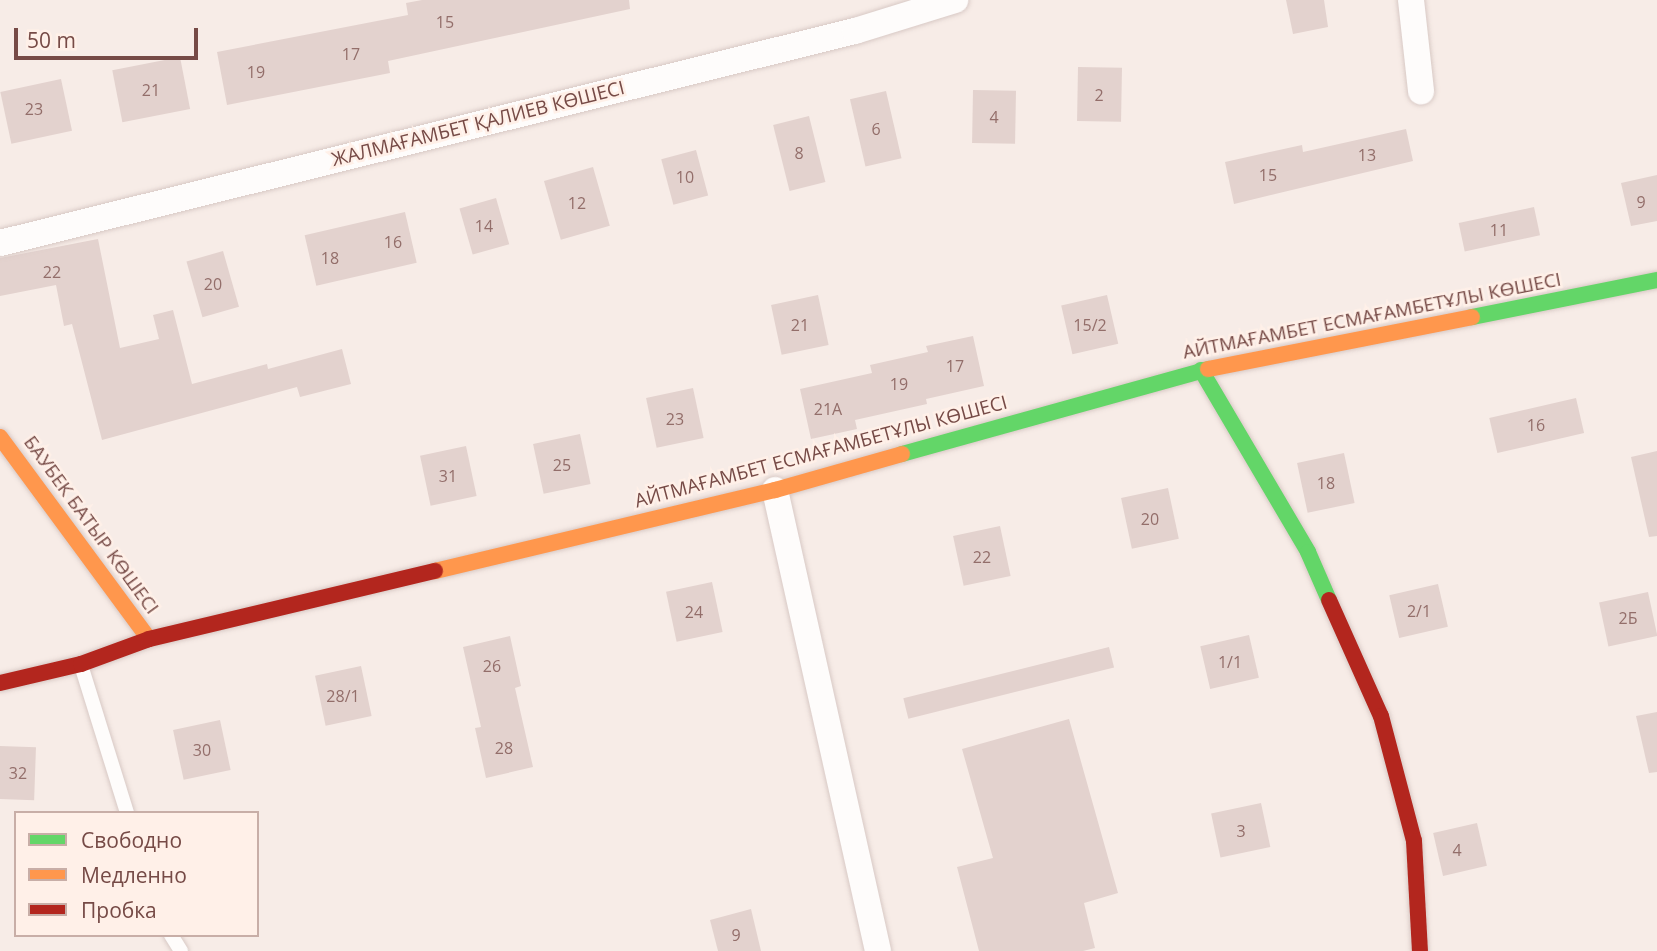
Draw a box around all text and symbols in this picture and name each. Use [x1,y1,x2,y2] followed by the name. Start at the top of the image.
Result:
[436,12,454,32] house number: 15
[18,14,201,58] scale bar
[27,26,76,54] text: 50 m
[342,44,360,64] house number: 17
[247,62,265,82] house number: 19
[329,77,627,171] street label: ЖАЛМАҒАМБЕТ ҚАЛИЕВ КӨШЕСІ
[142,80,160,100] house number: 21
[1094,85,1104,105] house number: 2
[25,99,43,119] house number: 23
[989,107,999,127] house number: 4
[871,119,881,139] house number: 6
[794,143,804,163] house number: 8
[1358,145,1376,165] house number: 13
[1259,165,1277,185] house number: 15
[676,167,694,187] house number: 10
[1636,192,1646,212] house number: 9
[568,193,586,213] house number: 12
[475,216,493,236] house number: 14
[1490,220,1508,240] house number: 11
[384,232,402,252] house number: 16
[321,248,339,268] house number: 18
[43,262,61,282] house number: 22
[1181,268,1563,364] street label: АЙТМАҒАМБЕТ ЕСМАҒАМБЕТҰЛЫ КӨШЕСІ
[204,274,222,294] house number: 20
[791,315,809,335] house number: 21
[1073,315,1107,335] house number: 15/2
[946,356,964,376] house number: 17
[890,374,908,394] house number: 19
[632,391,1010,513] street label: АЙТМАҒАМБЕТ ЕСМАҒАМБЕТҰЛЫ КӨШЕСІ
[814,399,842,419] house number: 21А
[666,409,684,429] house number: 23
[1527,415,1545,435] house number: 16
[19,432,163,618] street label: БАУБЕК БАТЫР КӨШЕСІ
[553,455,571,475] house number: 25
[439,466,457,486] house number: 31
[1317,473,1335,493] house number: 18
[1141,509,1159,529] house number: 20
[973,547,991,567] house number: 22
[1407,601,1431,621] house number: 2/1
[685,602,703,622] house number: 24
[1619,608,1637,628] house number: 2Б
[1218,652,1242,672] house number: 1/1
[483,656,501,676] house number: 26
[326,686,360,706] house number: 28/1
[495,738,513,758] house number: 28
[193,740,211,760] house number: 30
[9,763,27,783] house number: 32
[14,811,259,937] legend
[1236,821,1246,841] house number: 3
[81,826,182,854] text: Свободно
[1452,840,1462,860] house number: 4
[81,861,187,889] text: Медленно
[81,896,157,924] text: Пробка
[731,925,741,945] house number: 9

